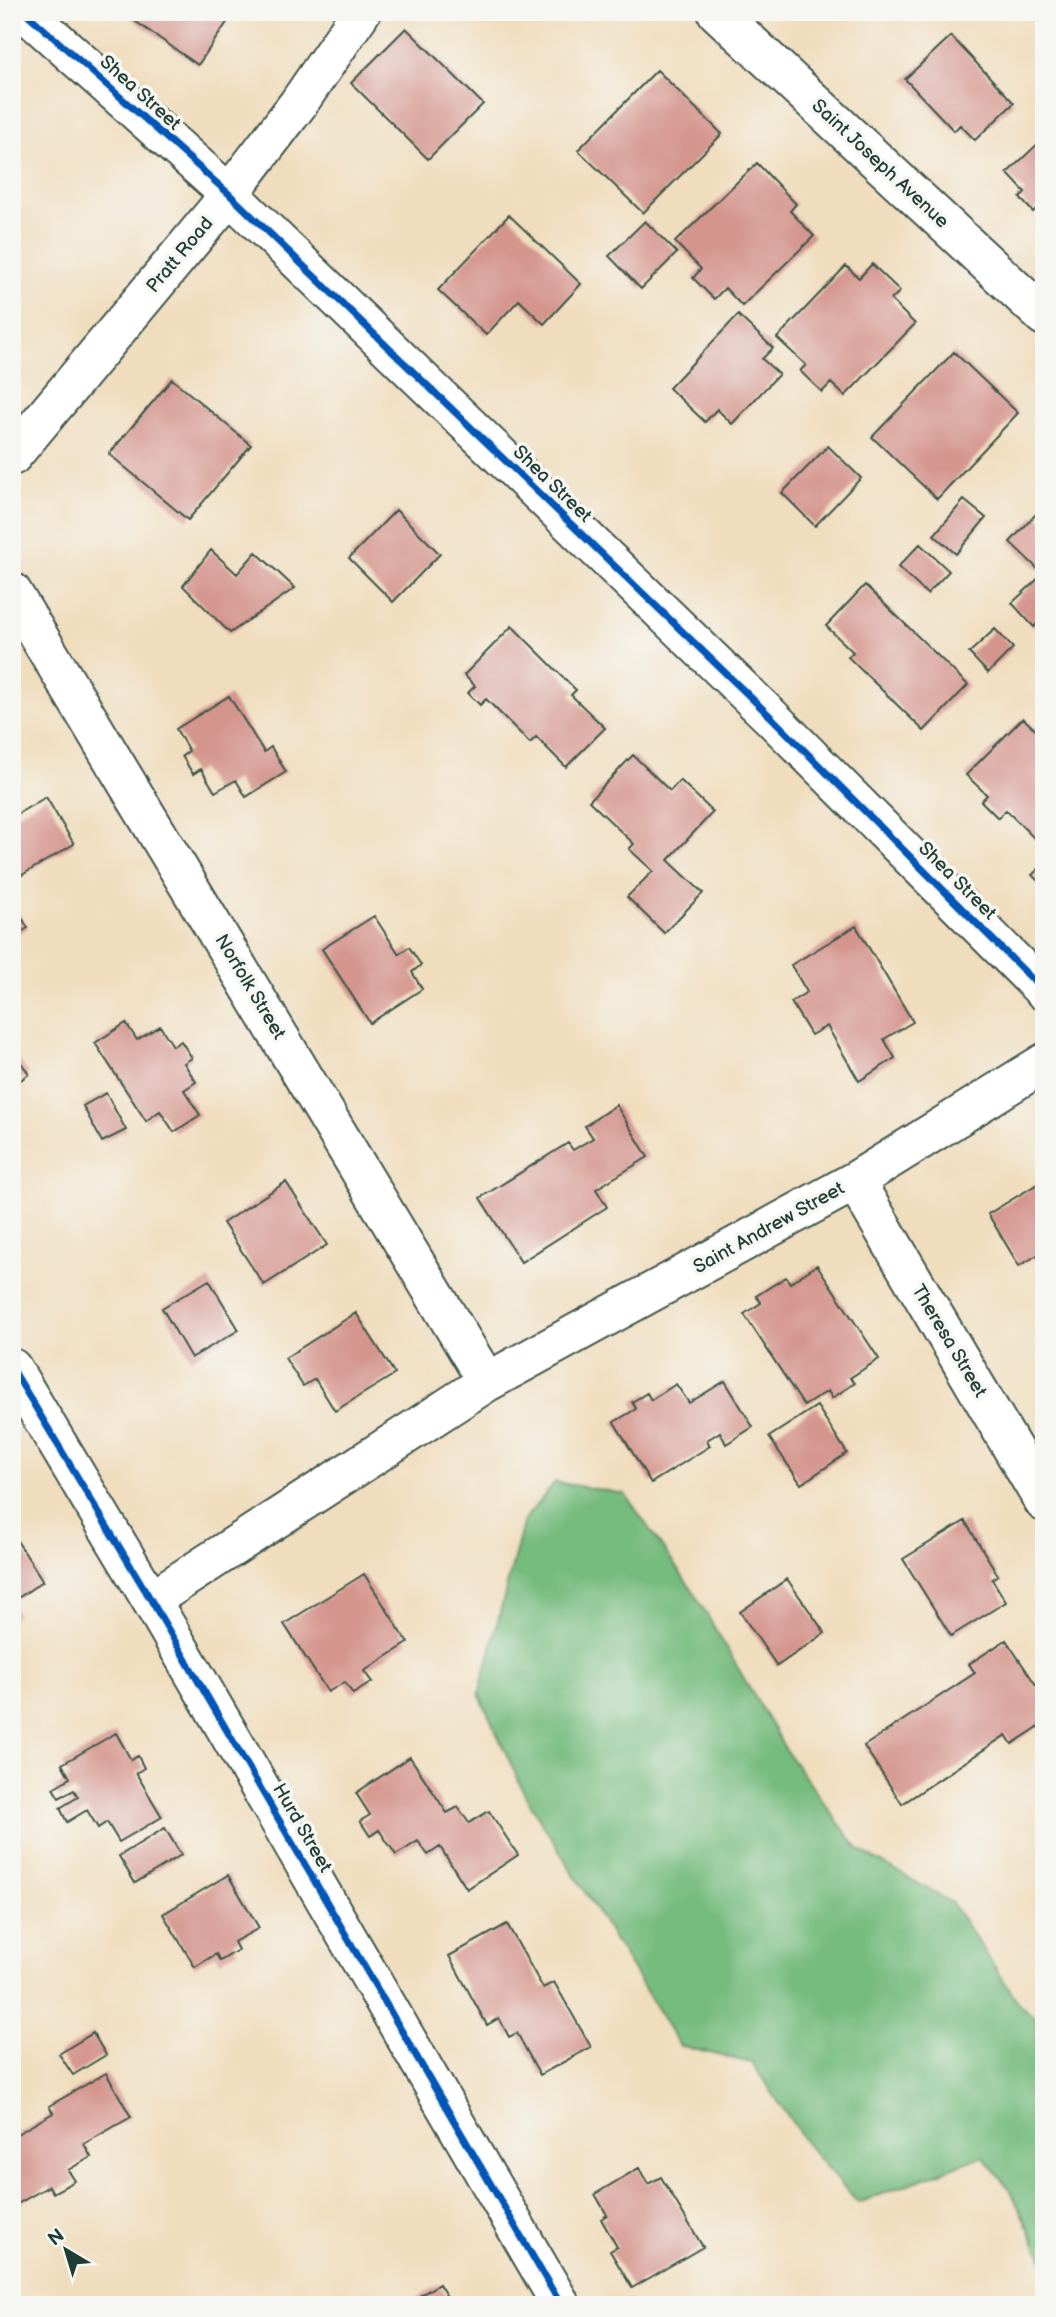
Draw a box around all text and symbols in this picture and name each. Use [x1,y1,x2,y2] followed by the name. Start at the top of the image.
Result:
[95,51,185,135] street label: Shea Street
[807,95,953,233] street label: Saint Joseph Avenue
[142,212,218,298] street label: Pratt Road
[508,441,596,527] street label: Shea Street
[913,837,1001,925] street label: Shea Street
[210,930,290,1044] street label: Norfolk Street
[690,1177,849,1279] street label: Saint Andrew Street
[906,1280,992,1402] street label: Theresa Street
[267,1779,337,1877] street label: Hurd Street
[32,2216,102,2286] north arrow
[44,2224,69,2251] text: N

